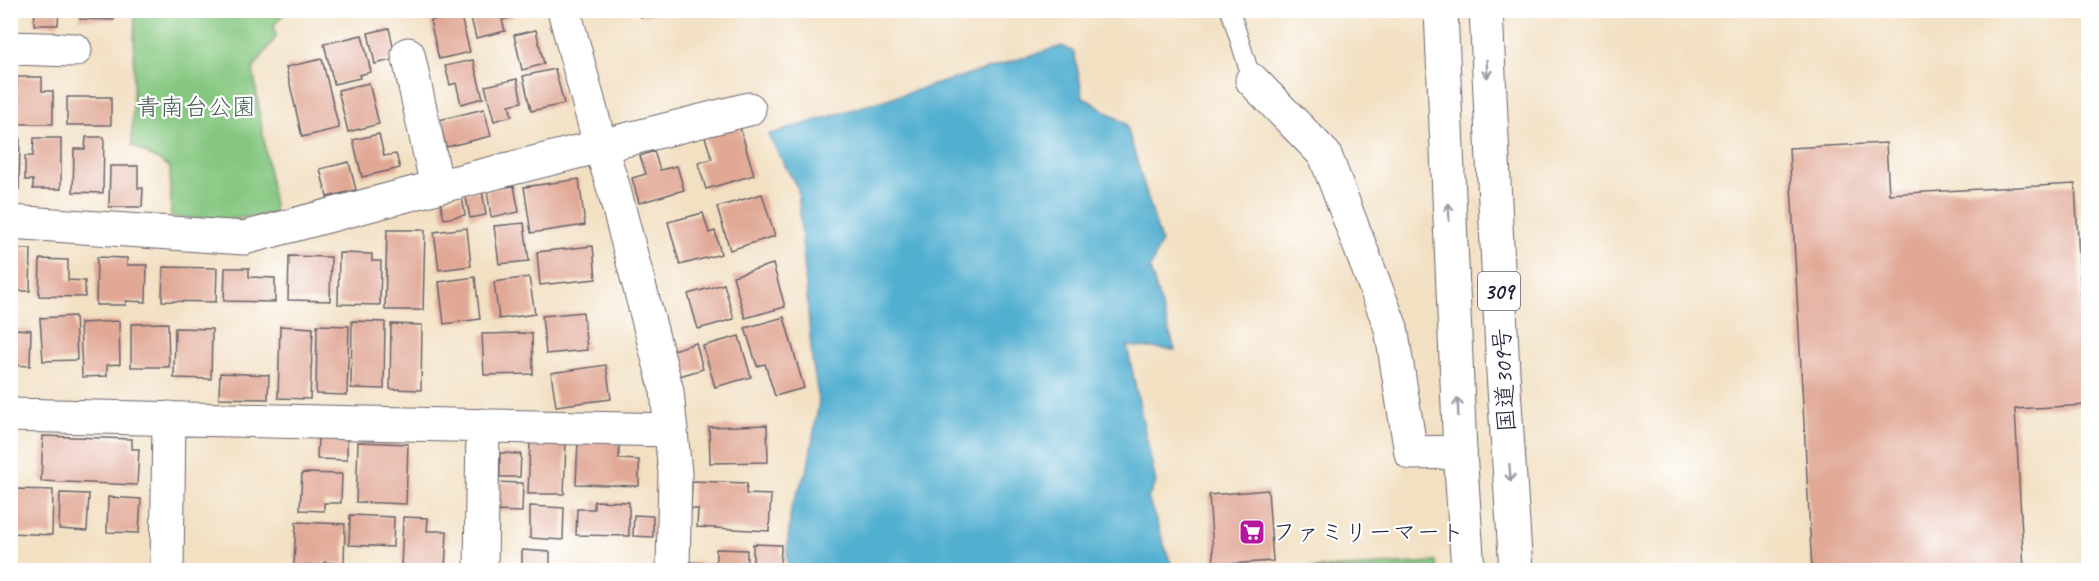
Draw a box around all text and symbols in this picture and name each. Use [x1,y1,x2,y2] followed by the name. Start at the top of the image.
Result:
[1482,58,1493,78] one-way arrow
[136,92,256,122] park label: 青南台公園
[1444,203,1455,223] one-way arrow
[1478,272,1520,310] road number: 309
[1486,327,1522,433] street label: 国道309号
[1452,398,1463,418] one-way arrow
[1505,463,1516,483] one-way arrow
[1237,517,1267,547] supermarket icon: ファミリーマート
[1272,517,1464,547] place label: ファミリーマート

